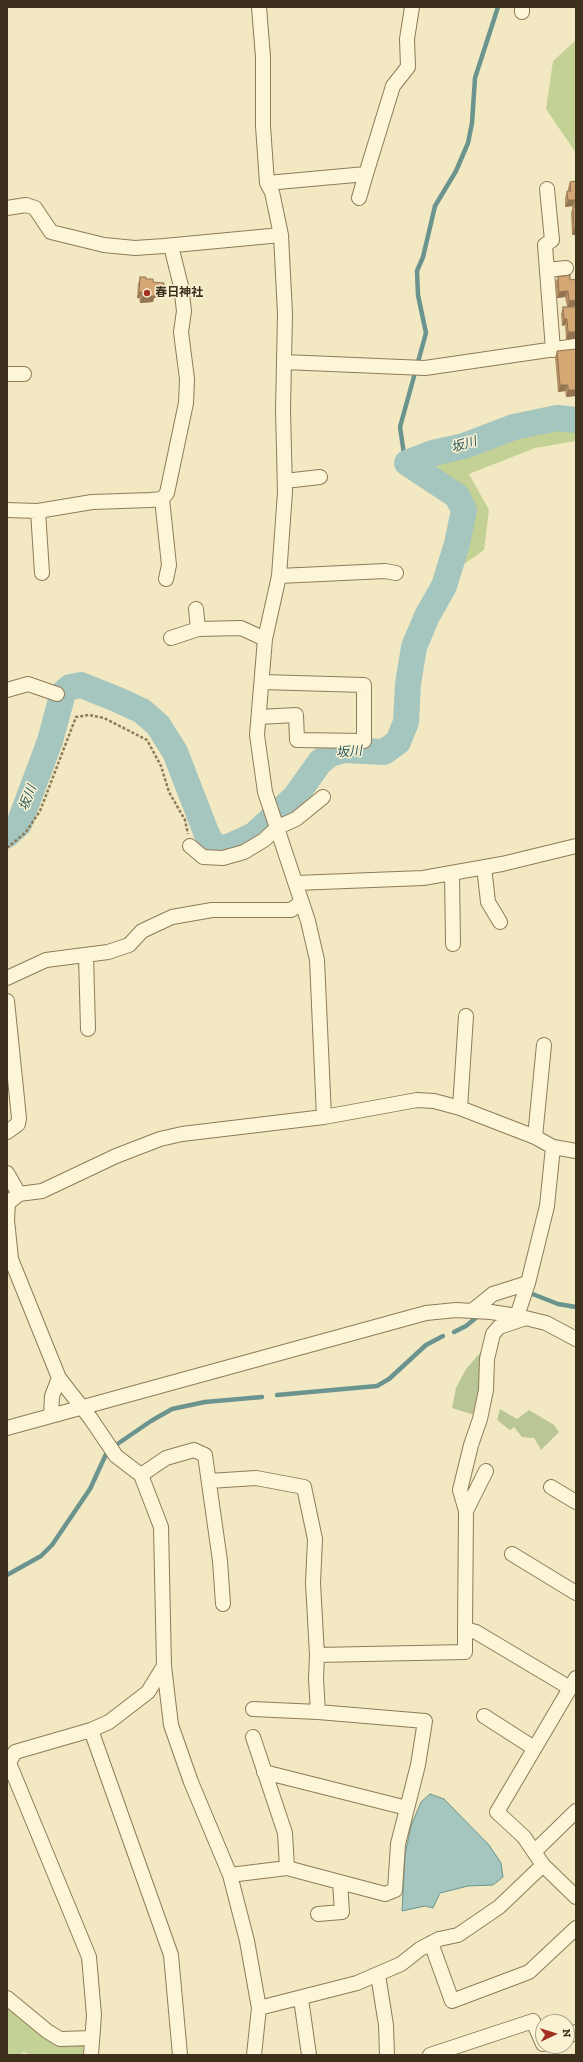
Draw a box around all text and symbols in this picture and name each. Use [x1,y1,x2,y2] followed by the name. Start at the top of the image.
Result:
[155,286,203,300] place label: 春日神社
[142,288,152,298] marker: 春日神社
[449,434,479,456] water label: 坂川
[335,743,363,761] water label: 坂川
[16,783,40,813] water label: 坂川
[535,2014,575,2054] north arrow
[560,2029,573,2038] text: N

